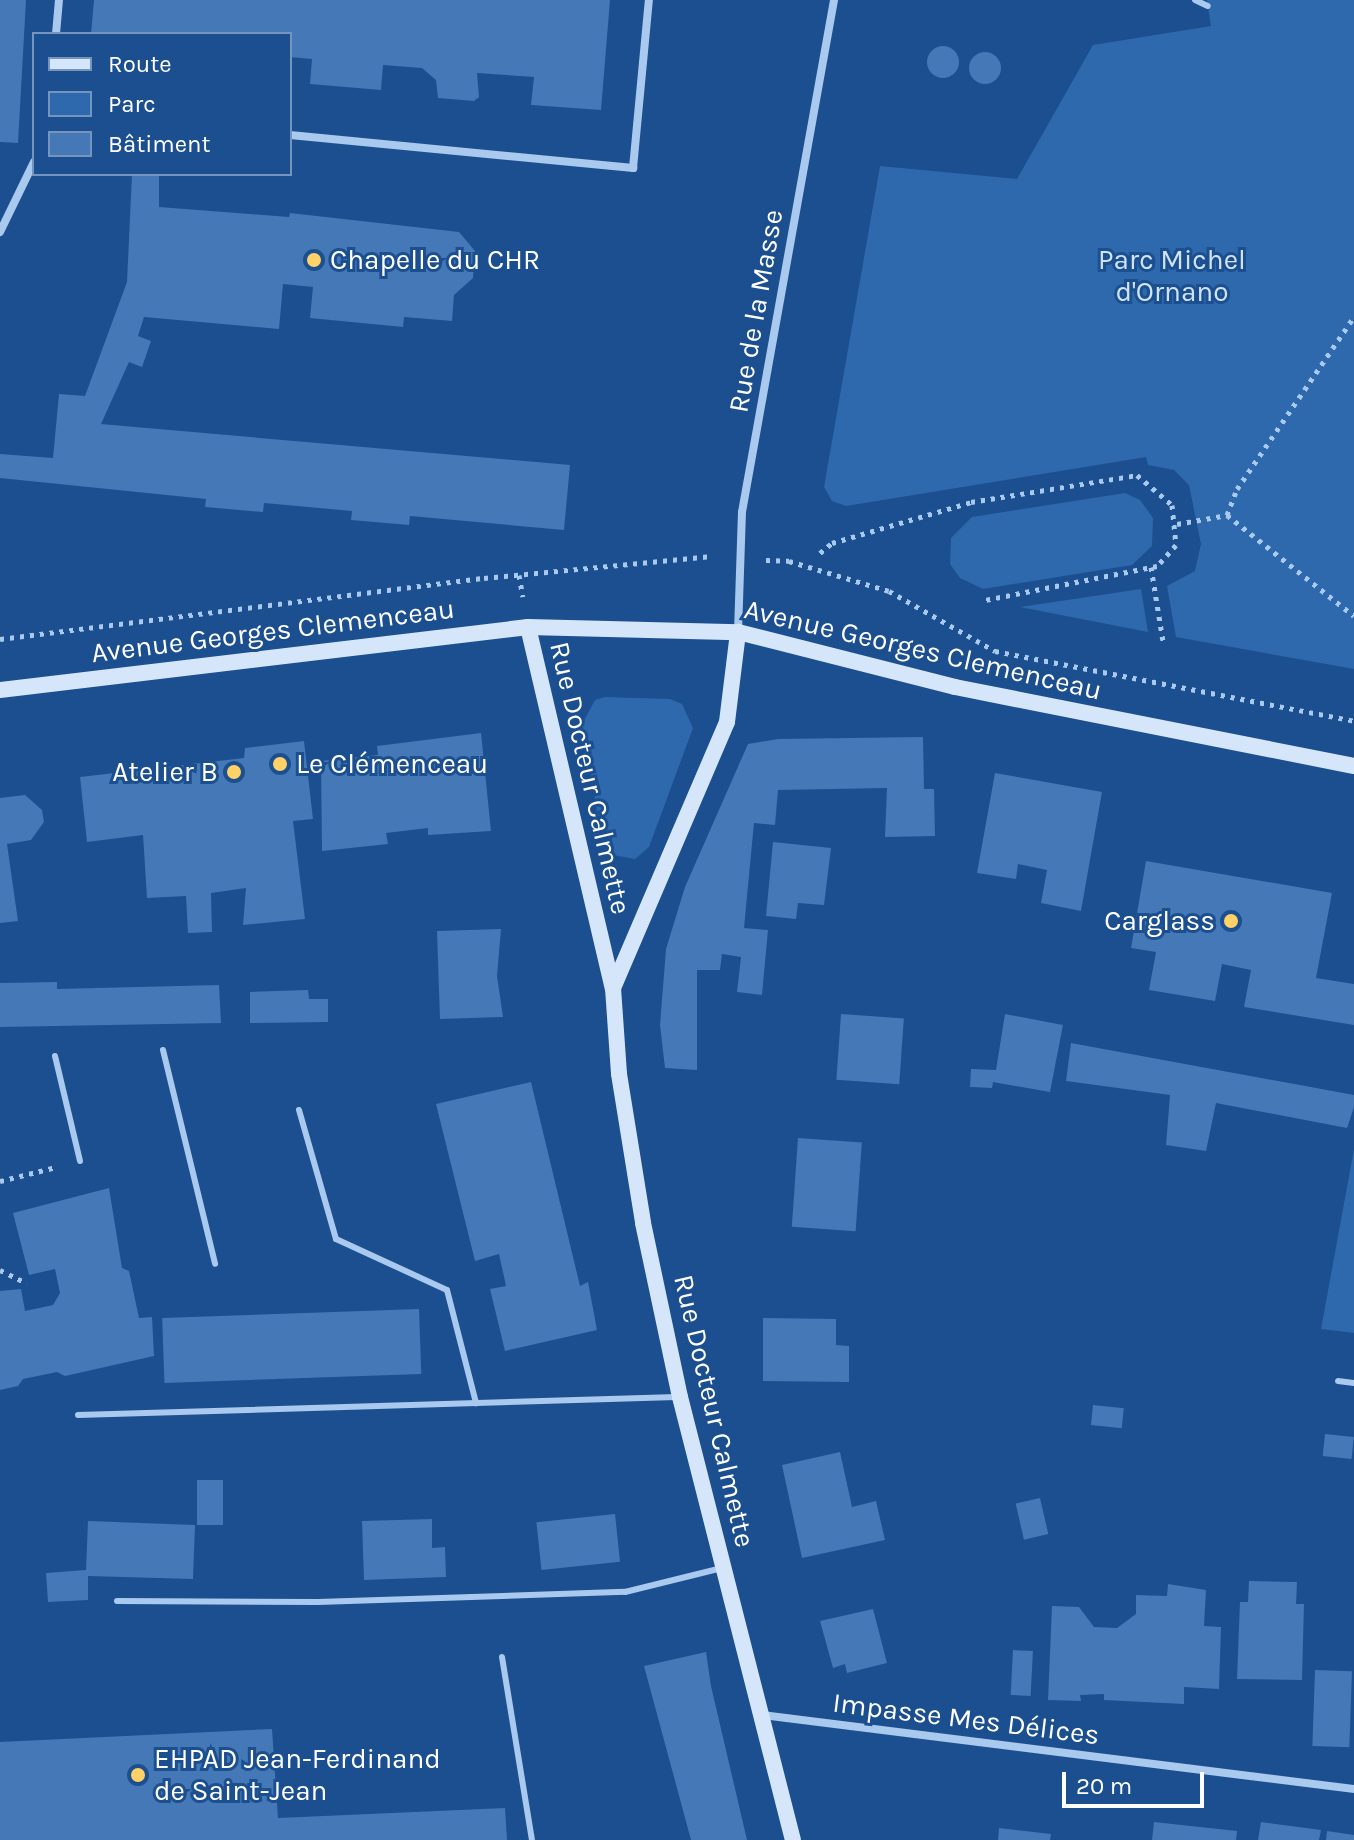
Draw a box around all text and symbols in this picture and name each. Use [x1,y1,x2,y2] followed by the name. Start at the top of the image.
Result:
[32,32,292,176] legend
[108,50,172,78] text: Route
[108,90,156,118] text: Parc
[108,130,211,158] text: Bâtiment
[722,207,790,415] street label: Rue de la Masse
[330,243,540,277] place label: Chapelle du CHR
[1098,243,1246,309] park label: Parc Michel d'Ornano
[305,251,323,269] marker: Chapelle du CHR
[89,592,457,670] street label: Avenue Georges Clemenceau
[741,592,1105,708] street label: Avenue Georges Clemenceau
[542,639,638,917] street label: Rue Docteur Calmette
[296,747,488,781] place label: Le Clémenceau
[112,755,218,789] place label: Atelier B
[271,755,289,773] marker: Le Clémenceau
[225,763,243,781] marker: Atelier B
[1104,904,1215,938] place label: Carglass
[1222,912,1240,930] marker: Carglass
[666,1272,762,1550] street label: Rue Docteur Calmette
[831,1686,1101,1752] street label: Impasse Mes Délices
[154,1742,441,1808] place label: EHPAD Jean-Ferdinand de Saint-Jean
[1066,1756,1208,1806] scale bar
[129,1766,147,1784] marker: EHPAD Jean-Ferdinand de Saint-Jean
[1076,1772,1132,1800] text: 20 m

